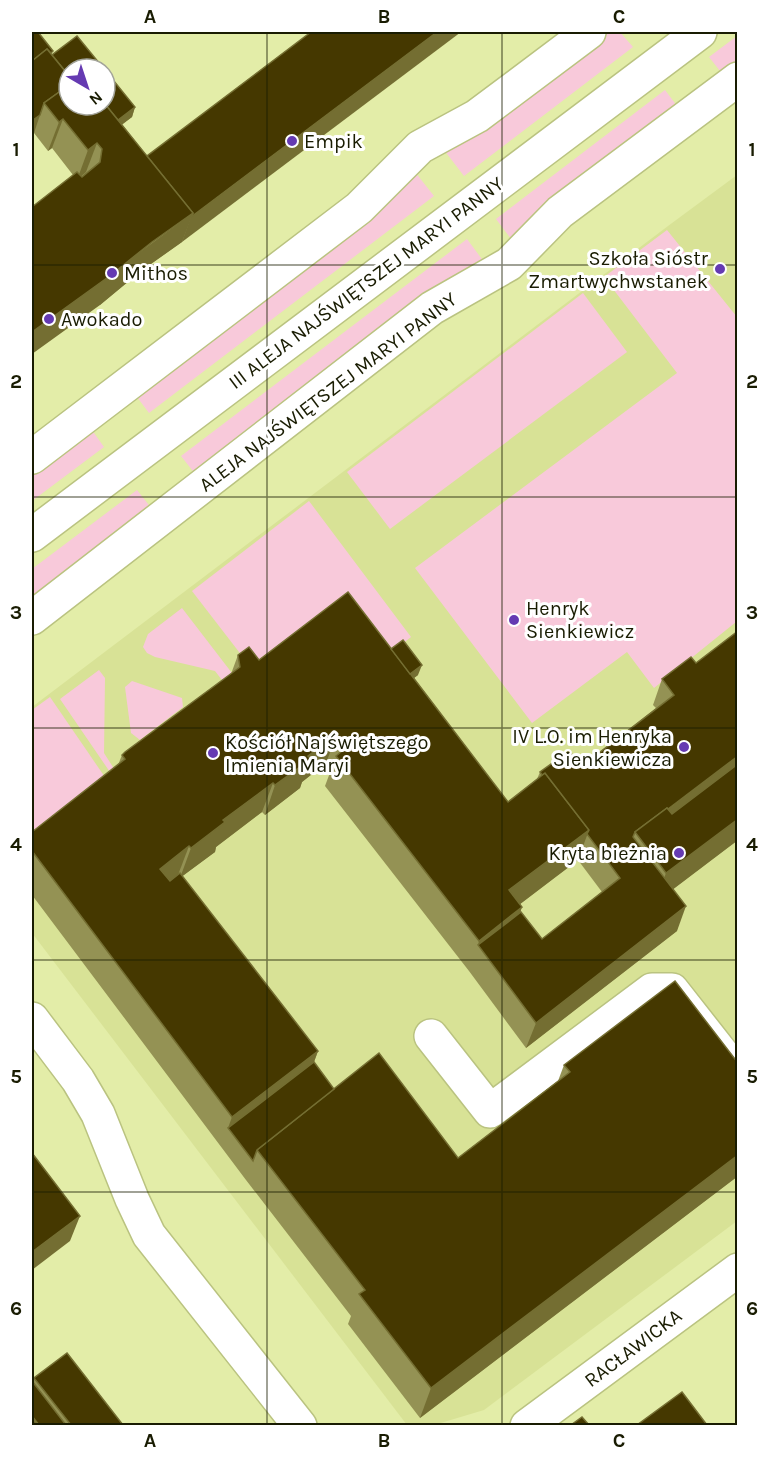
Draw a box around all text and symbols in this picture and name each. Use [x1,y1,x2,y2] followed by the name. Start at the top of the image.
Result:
[144,5,157,28] text: A
[378,5,390,28] text: B
[613,5,625,28] text: C
[57,57,117,117] north arrow
[86,87,107,109] text: N
[304,130,363,153] place label: Empik
[285,134,299,148] marker: Empik
[12,138,20,161] text: 1
[748,138,756,161] text: 1
[224,172,508,394] street label: III ALEJA NAJŚWIĘTSZEJ MARYI PANNY
[528,247,709,293] place label: Szkoła Sióstr Zmartwychwstanek
[124,262,188,285] place label: Mithos
[713,262,727,276] marker: Szkoła Sióstr Zmartwychwstanek
[105,266,119,280] marker: Mithos
[194,287,462,497] street label: ALEJA NAJŚWIĘTSZEJ MARYI PANNY
[61,308,143,331] place label: Awokado
[42,312,56,326] marker: Awokado
[10,370,22,393] text: 2
[746,370,758,393] text: 2
[526,597,634,643] place label: Henryk Sienkiewicz
[10,601,22,624] text: 3
[746,601,758,624] text: 3
[507,613,521,627] marker: Henryk Sienkiewicz
[512,725,672,771] place label: IV L.O. im Henryka Sienkiewicza
[225,731,428,777] place label: Kościół Najświętszego Imienia Maryi
[677,740,691,754] marker: IV L.O. im Henryka Sienkiewicza
[206,746,220,760] marker: Kościół Najświętszego Imienia Maryi
[10,833,22,856] text: 4
[746,833,758,856] text: 4
[548,842,667,865] place label: Kryta bieżnia
[672,846,686,860] marker: Kryta bieżnia
[10,1065,22,1088] text: 5
[746,1065,758,1088] text: 5
[10,1297,22,1320] text: 6
[746,1297,758,1320] text: 6
[580,1304,686,1392] street label: RACŁAWICKA
[144,1429,157,1452] text: A
[378,1429,390,1452] text: B
[613,1429,625,1452] text: C

